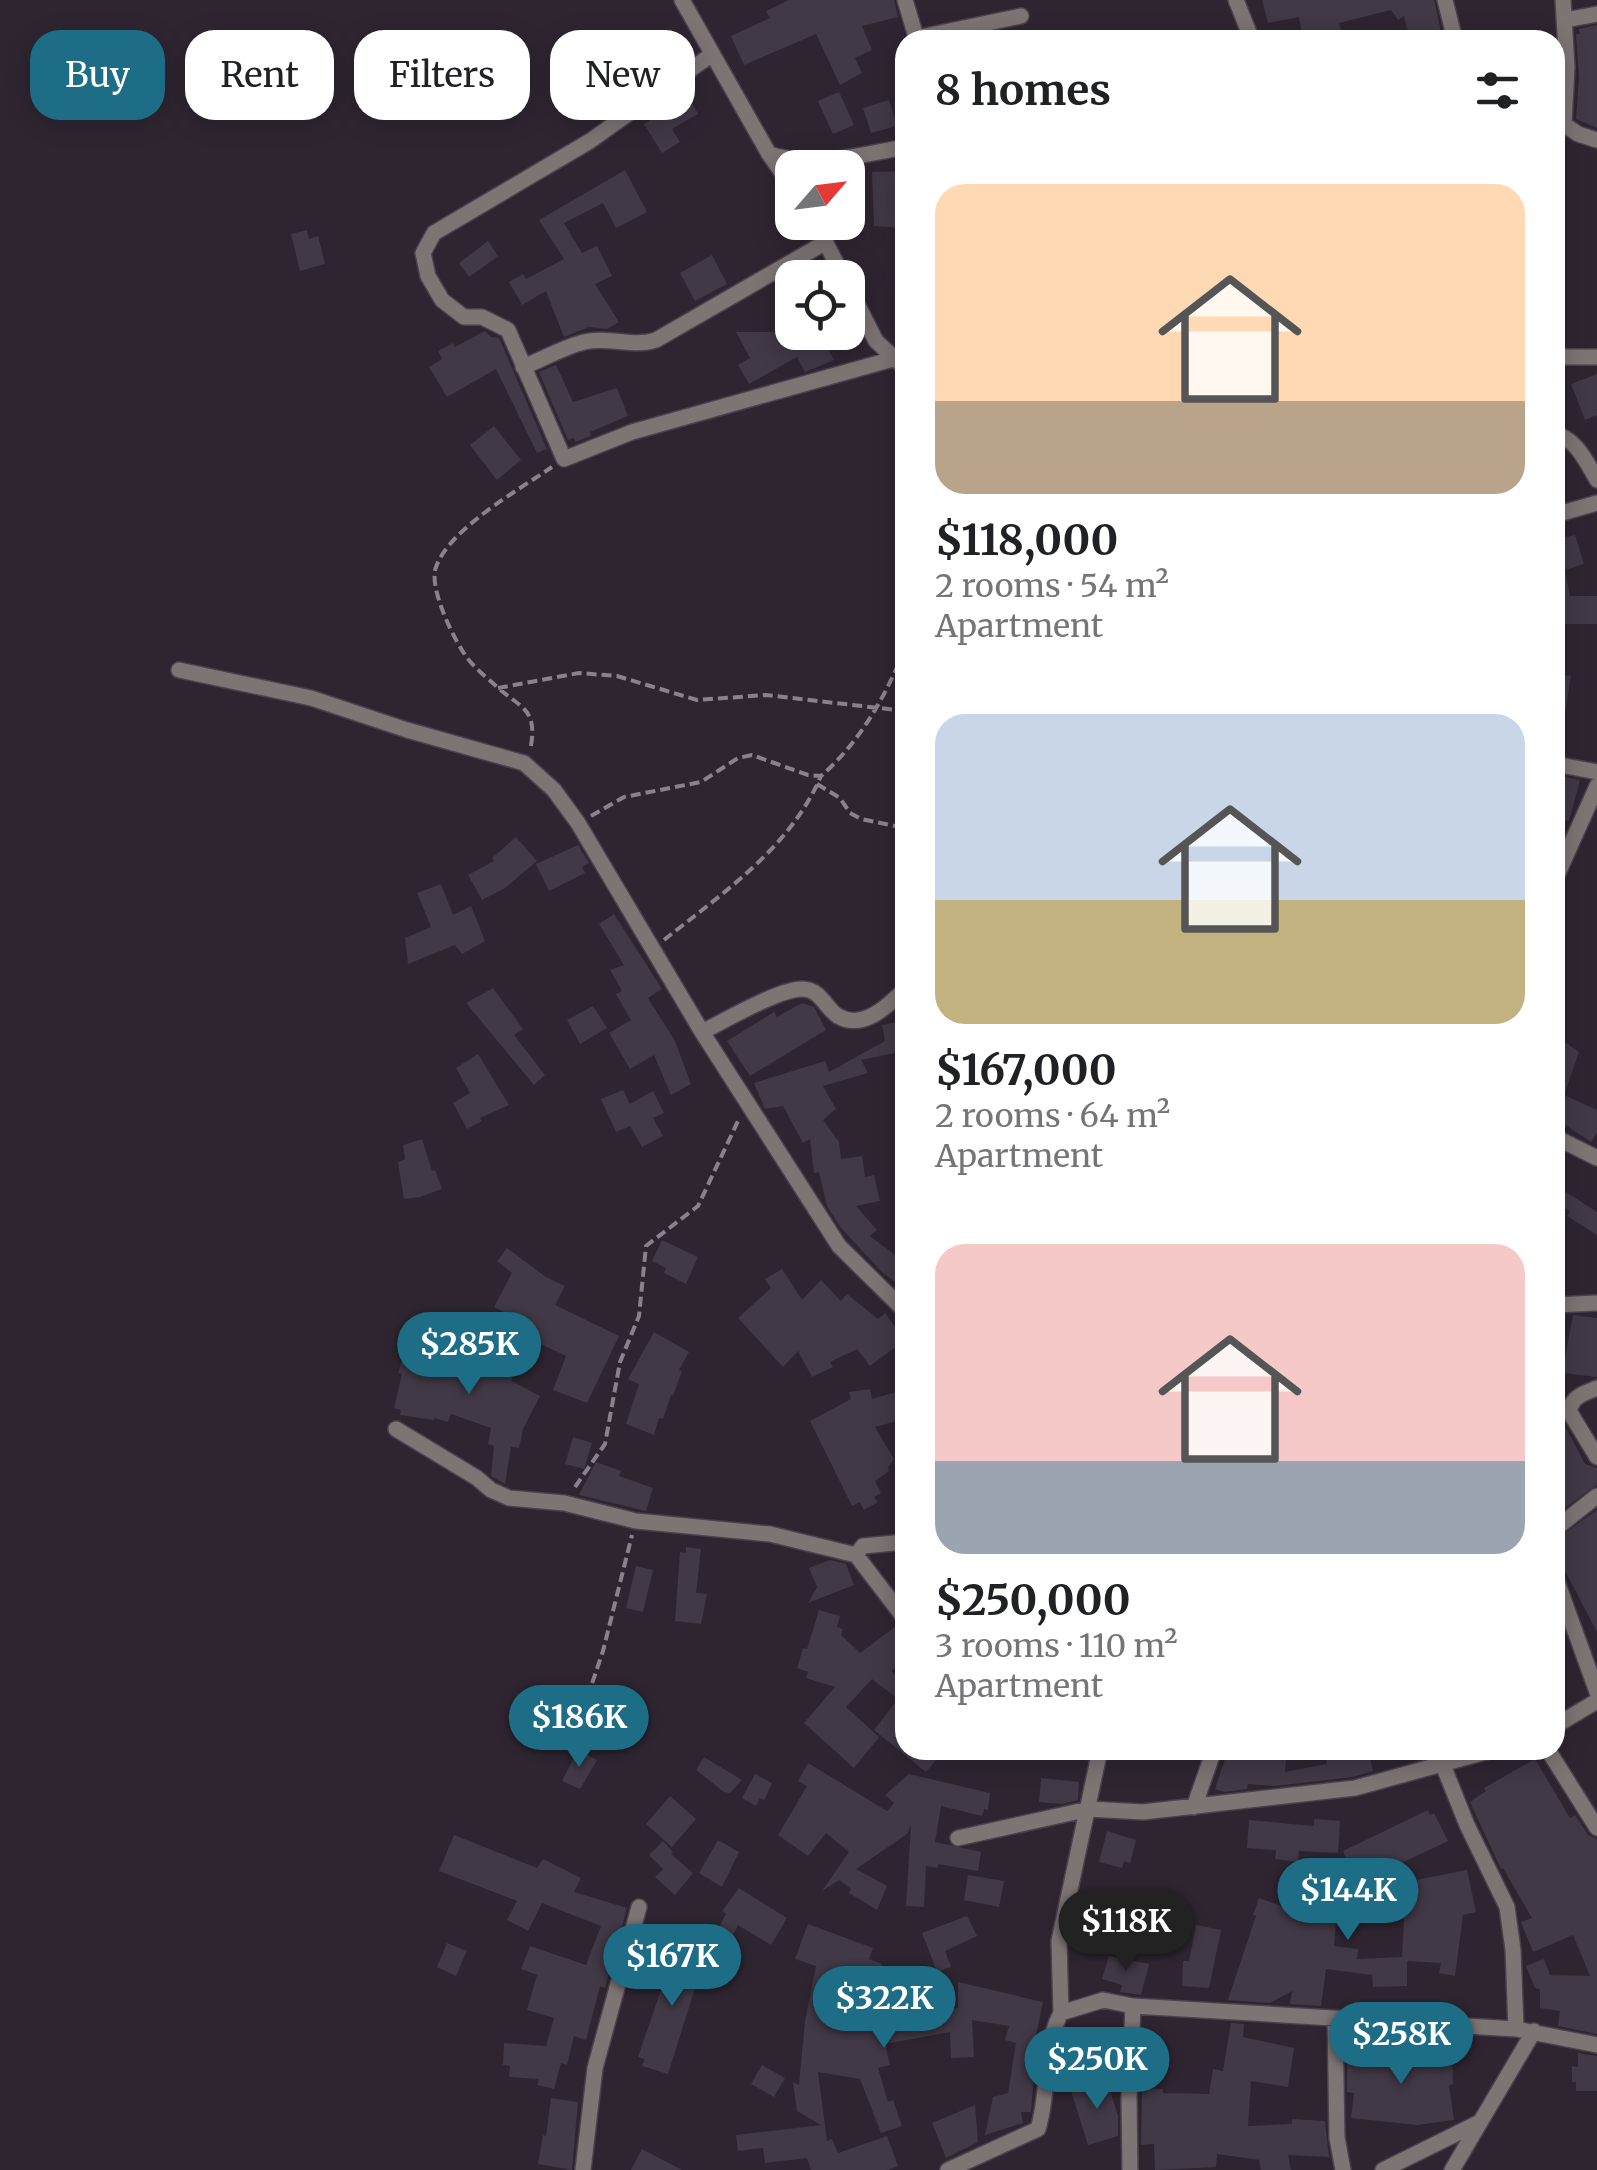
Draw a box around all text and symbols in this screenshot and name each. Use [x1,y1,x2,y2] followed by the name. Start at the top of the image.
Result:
[30,30,165,120] chip: Buy
[185,30,334,120] chip: Rent
[354,30,530,120] chip: Filters
[550,30,695,120] chip: New
[1470,63,1525,118] icon: filters
[935,64,1111,116] text: 8 homes
[775,150,865,240] north arrow
[775,150,865,350] map controls
[1140,249,1320,429] icon: home
[775,260,865,350] button: locate
[935,514,1118,566] text: $118,000
[935,566,1169,606] text: 2 rooms · 54 m²
[935,606,1103,646] text: Apartment
[1140,779,1320,959] icon: home
[935,1044,1117,1096] text: $167,000
[935,1096,1170,1136] text: 2 rooms · 64 m²
[935,1136,1103,1176] text: Apartment
[1140,1309,1320,1489] icon: home
[399,1312,539,1397] pin: $285K
[419,1324,519,1364] text: $285K
[935,1574,1130,1626] text: $250,000
[935,1626,1178,1666] text: 3 rooms · 110 m²
[935,1666,1103,1706] text: Apartment
[509,1685,649,1770] pin: $186K
[531,1697,627,1737] text: $186K
[1278,1858,1418,1943] pin: $144K
[1299,1870,1397,1910] text: $144K
[1056,1889,1196,1974] pin: $118K
[1081,1901,1171,1941] text: $118K
[602,1924,742,2009] pin: $167K
[625,1936,719,1976] text: $167K
[814,1966,954,2051] pin: $322K
[835,1978,933,2018] text: $322K
[1331,2002,1471,2087] pin: $258K
[1351,2014,1451,2054] text: $258K
[1027,2027,1167,2112] pin: $250K
[1046,2039,1148,2079] text: $250K

